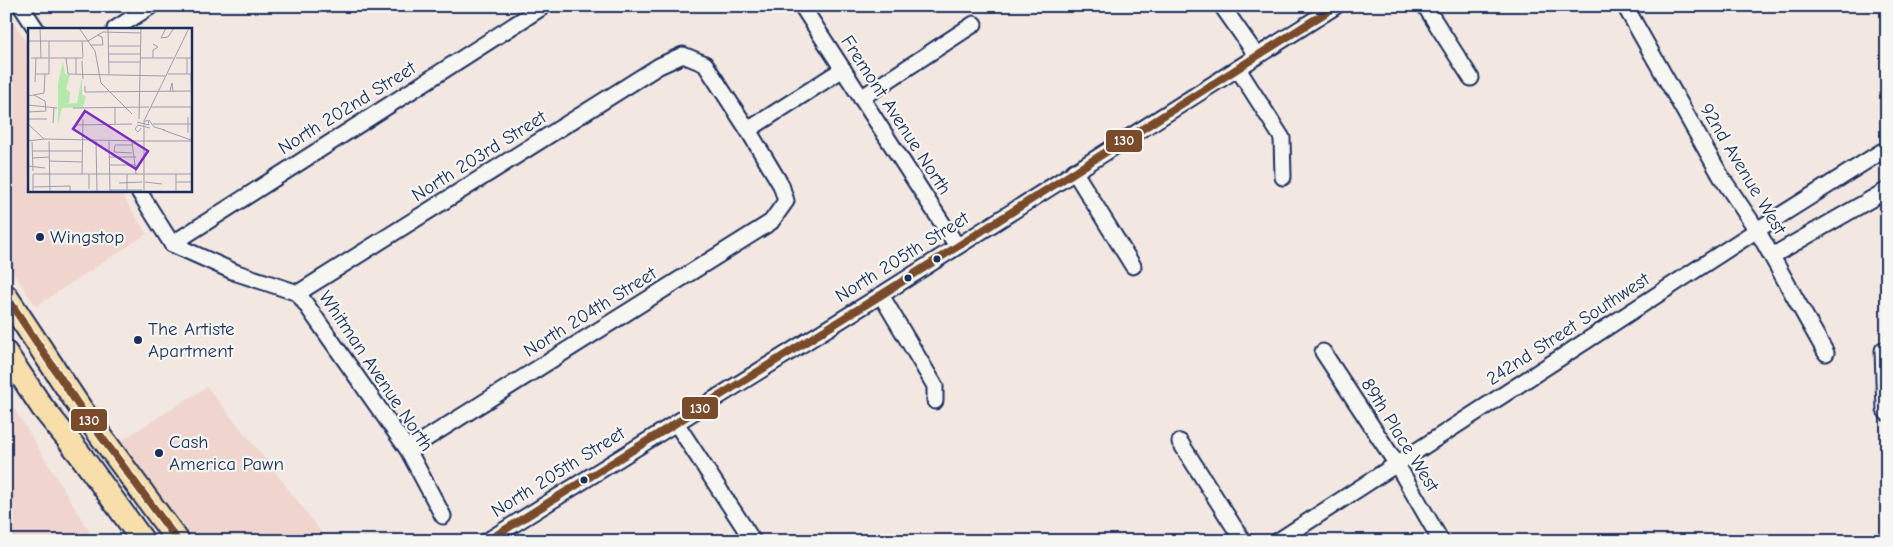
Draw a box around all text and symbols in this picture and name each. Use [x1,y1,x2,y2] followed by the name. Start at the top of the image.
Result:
[28,28,191,191] inset map
[836,31,956,199] street label: Fremont Avenue North
[274,57,420,159] street label: North 202nd Street
[1695,99,1791,239] street label: 92nd Avenue West
[408,106,551,206] street label: North 203rd Street
[1105,129,1143,153] line badge: 130
[1114,132,1134,149] text: 130
[831,207,973,307] street label: North 205th Street
[50,226,124,248] place label: Wingstop
[34,231,46,243] marker: Wingstop
[932,254,942,264] unlabelled marker
[520,262,661,362] street label: North 204th Street
[1483,268,1654,390] street label: 242nd Street Southwest
[903,273,913,283] unlabelled marker
[314,287,438,455] street label: Whitman Avenue North
[148,318,235,362] place label: The Artiste Apartment
[132,334,144,346] marker: The Artiste Apartment
[1356,374,1444,496] street label: 89th Place West
[681,396,719,420] line badge: 130
[690,400,710,417] text: 130
[70,408,108,432] line badge: 130
[79,412,99,429] text: 130
[487,422,629,522] street label: North 205th Street
[169,431,284,475] place label: Cash America Pawn
[153,447,165,459] marker: Cash America Pawn
[579,475,589,485] unlabelled marker

